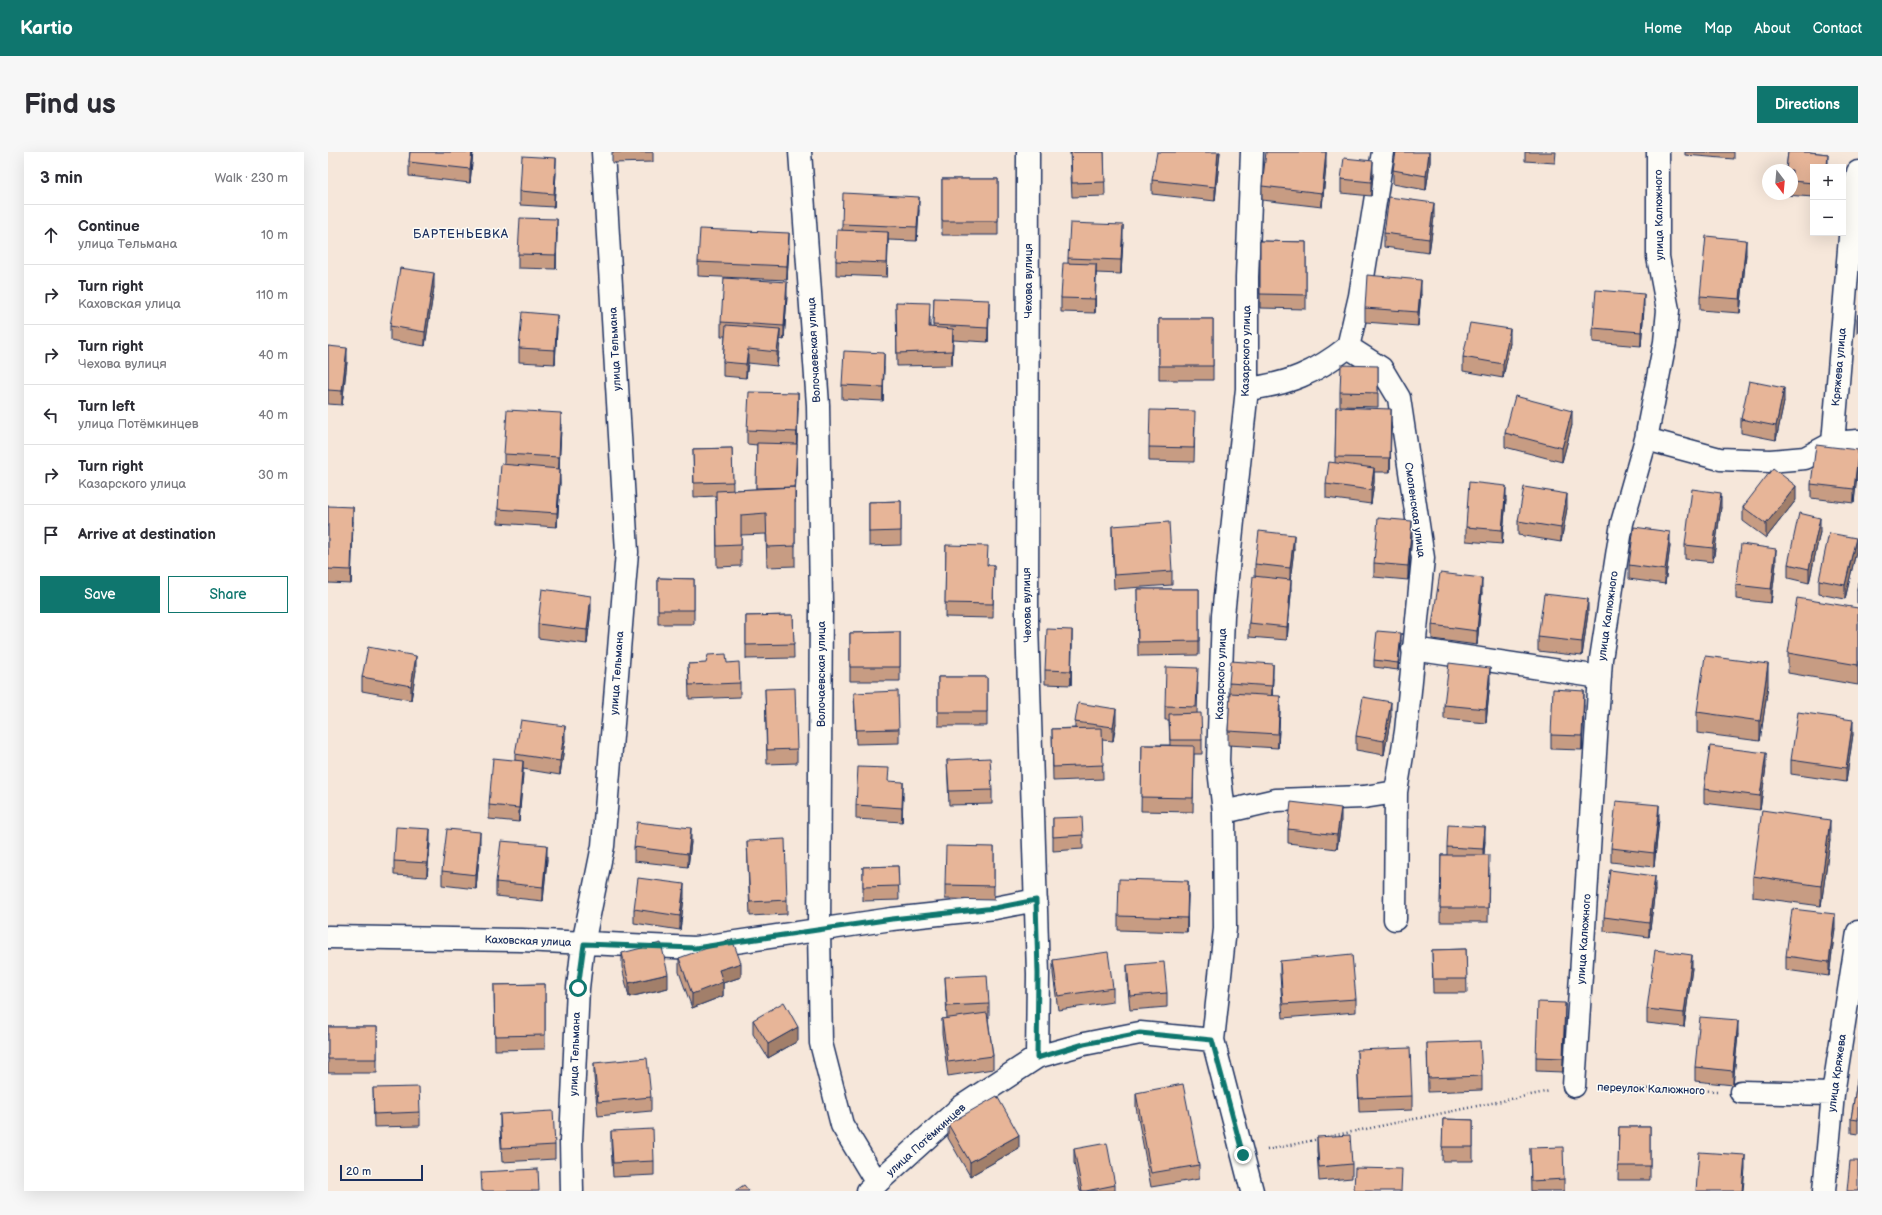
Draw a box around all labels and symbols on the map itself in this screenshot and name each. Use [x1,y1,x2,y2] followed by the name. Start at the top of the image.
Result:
[1762,164,1798,200] north arrow
[1652,169,1666,260] street label: улица Калюжного
[413,227,509,242] district label: БАРТЕНЬЕВКА
[1022,243,1035,319] street label: Чехова вулиця
[805,296,823,403] street label: Волочаевская улица
[1239,305,1253,397] street label: Казарского улица
[606,306,624,391] street label: улица Тельмана
[1829,327,1849,407] street label: Кряжева улица
[1402,462,1428,559] street label: Смоленская улица
[1020,567,1034,643] street label: Чехова вулиця
[1595,570,1621,662] street label: улица Калюжного
[815,621,828,727] street label: Волочаевская улица
[1213,628,1229,720] street label: Казарского улица
[608,630,626,715] street label: улица Тельмана
[1574,893,1594,985] street label: улица Калюжного
[484,933,572,949] street label: Каховская улица
[569,979,587,997] route start
[567,1011,583,1096] street label: улица Тельмана
[1825,1033,1849,1113] street label: улица Кряжева
[1597,1081,1705,1097] street label: переулок Калюжного
[884,1101,968,1179] street label: улица Потёмкинцев
[1234,1146,1252,1164] route end
[340,1163,423,1182] scale bar

